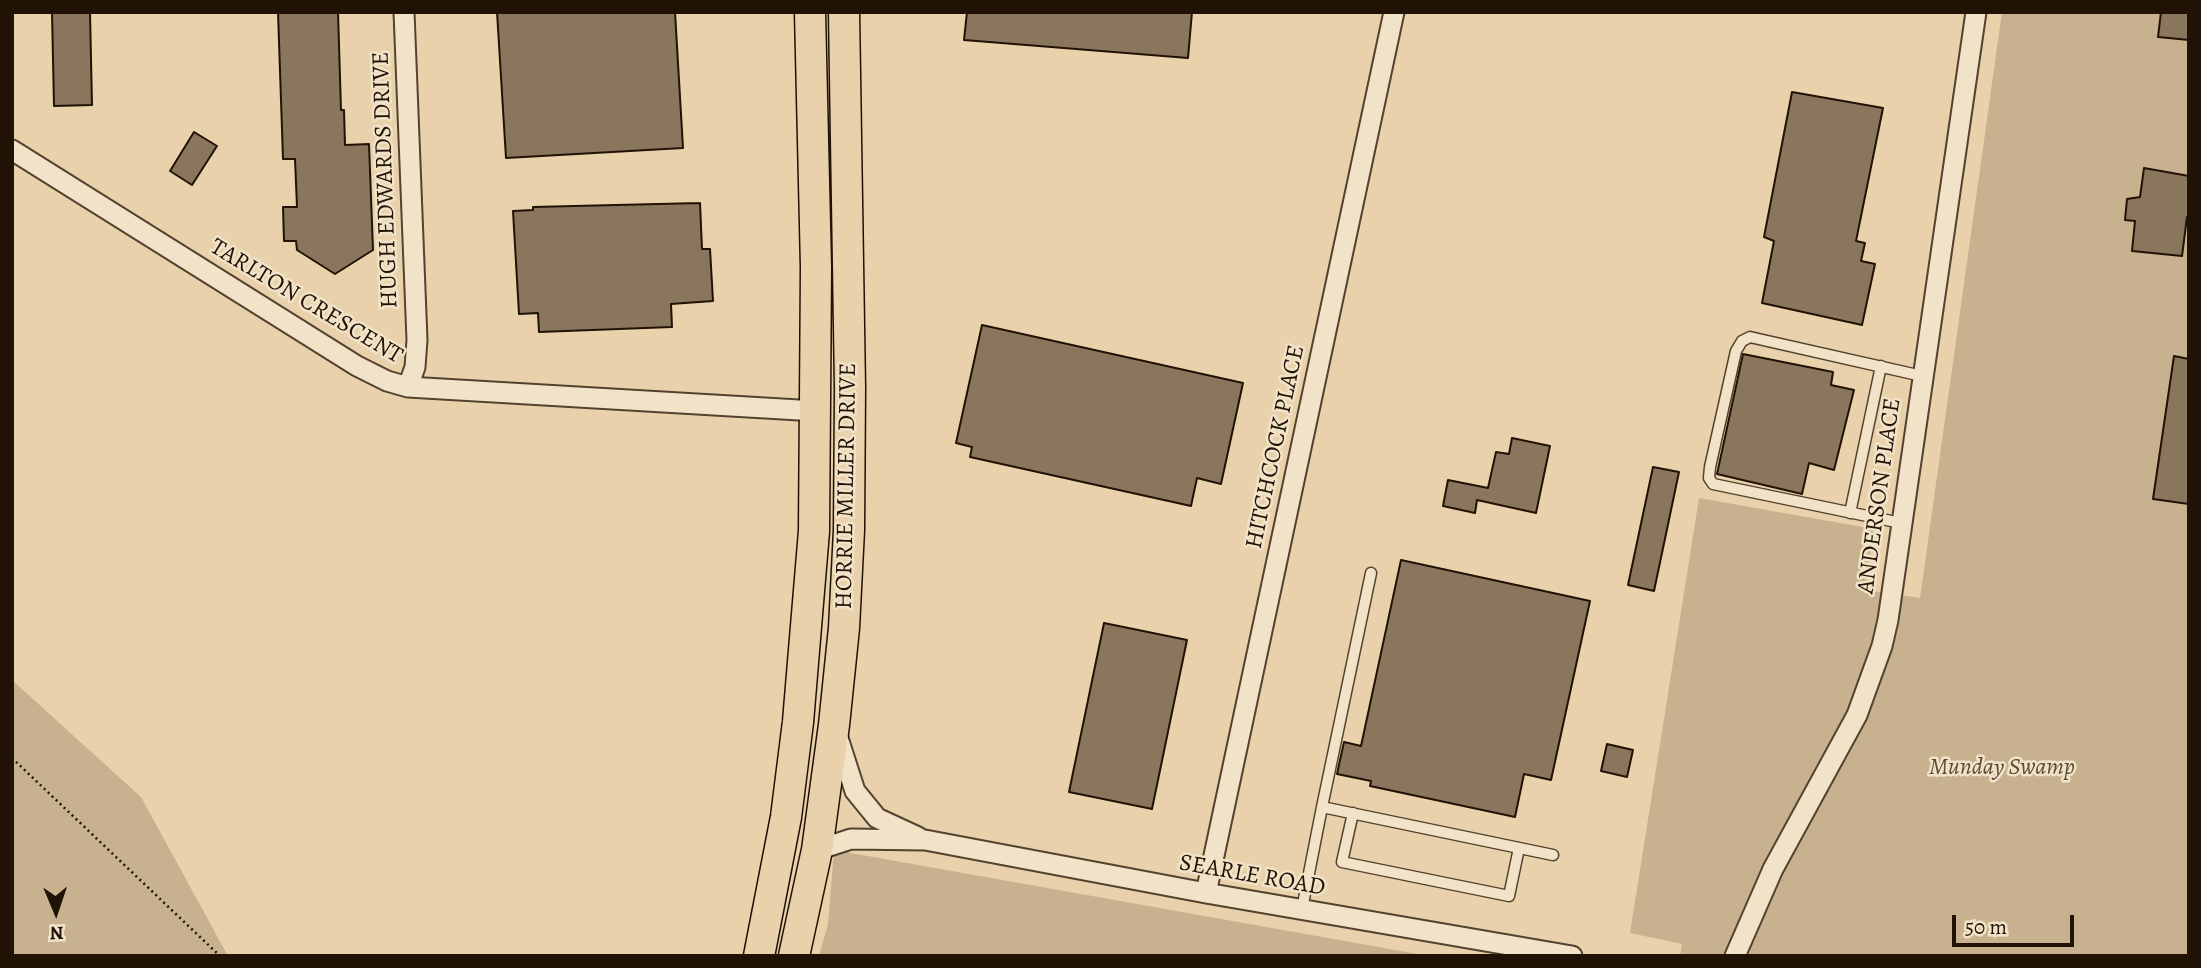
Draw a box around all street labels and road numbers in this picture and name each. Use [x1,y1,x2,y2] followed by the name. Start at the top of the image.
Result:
[367,51,405,309] street label: HUGH EDWARDS DRIVE
[205,233,407,371] street label: TARLTON CRESCENT
[1240,343,1312,551] street label: HITCHCOCK PLACE
[830,362,864,610] street label: HORRIE MILLER DRIVE
[1852,396,1908,596] street label: ANDERSON PLACE
[1177,849,1327,903] street label: SEARLE ROAD

